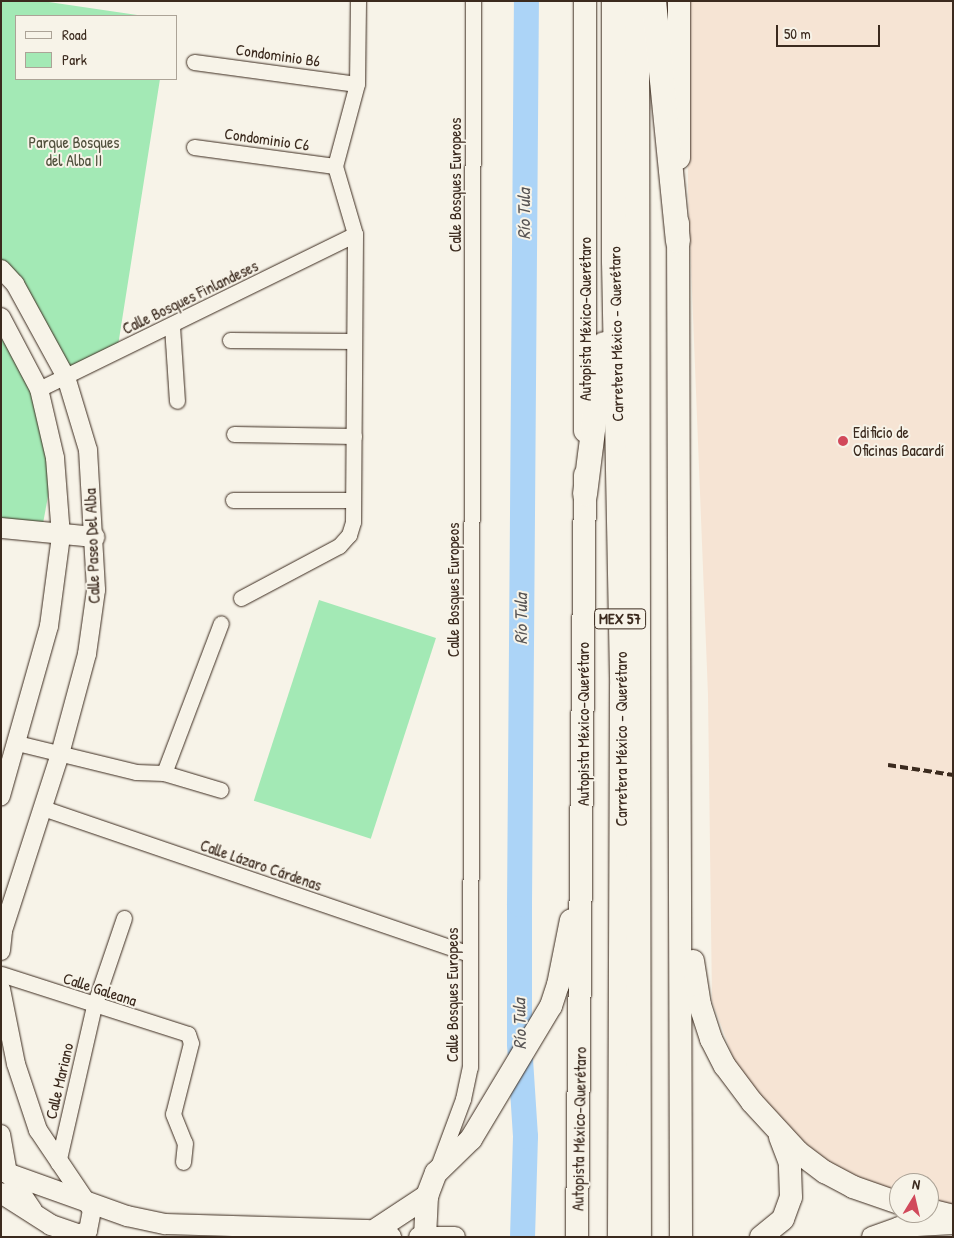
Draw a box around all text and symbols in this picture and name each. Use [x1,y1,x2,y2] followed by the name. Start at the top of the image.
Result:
[15,15,178,80] legend
[779,15,883,47] scale bar
[784,23,811,44] text: 50 m
[62,24,87,45] text: Road
[235,40,321,70] street label: Condominio B6
[62,49,87,70] text: Park
[445,118,465,252] street label: Calle Bosques Europeos
[223,124,311,154] street label: Condominio C6
[28,132,120,170] park label: Parque Bosques del Alba II
[513,188,535,240] water label: Río Tula
[575,237,595,401] street label: Autopista México-Querétaro
[605,246,627,422] street label: Carretera México - Querétaro
[119,256,261,338] street label: Calle Bosques Finlandeses
[853,422,944,460] place label: Edificio de Oficinas Bacardí
[837,435,849,447] marker: Edificio de Oficinas Bacardí
[80,488,104,604] street label: Calle Paseo Del Alba
[443,523,463,657] street label: Calle Bosques Europeos
[510,593,532,645] water label: Río Tula
[594,606,646,632] road number: MEX 57
[573,642,593,806] street label: Autopista México-Querétaro
[611,652,631,826] street label: Carretera México - Querétaro
[198,835,324,895] street label: Calle Lázaro Cárdenas
[442,928,462,1062] street label: Calle Bosques Europeos
[61,968,139,1010] street label: Calle Galeana
[509,998,531,1050] water label: Río Tula
[41,1041,77,1121] street label: Calle Mariano
[568,1047,590,1211] street label: Autopista México-Querétaro
[889,1173,939,1223] north arrow
[911,1174,921,1194] text: N

